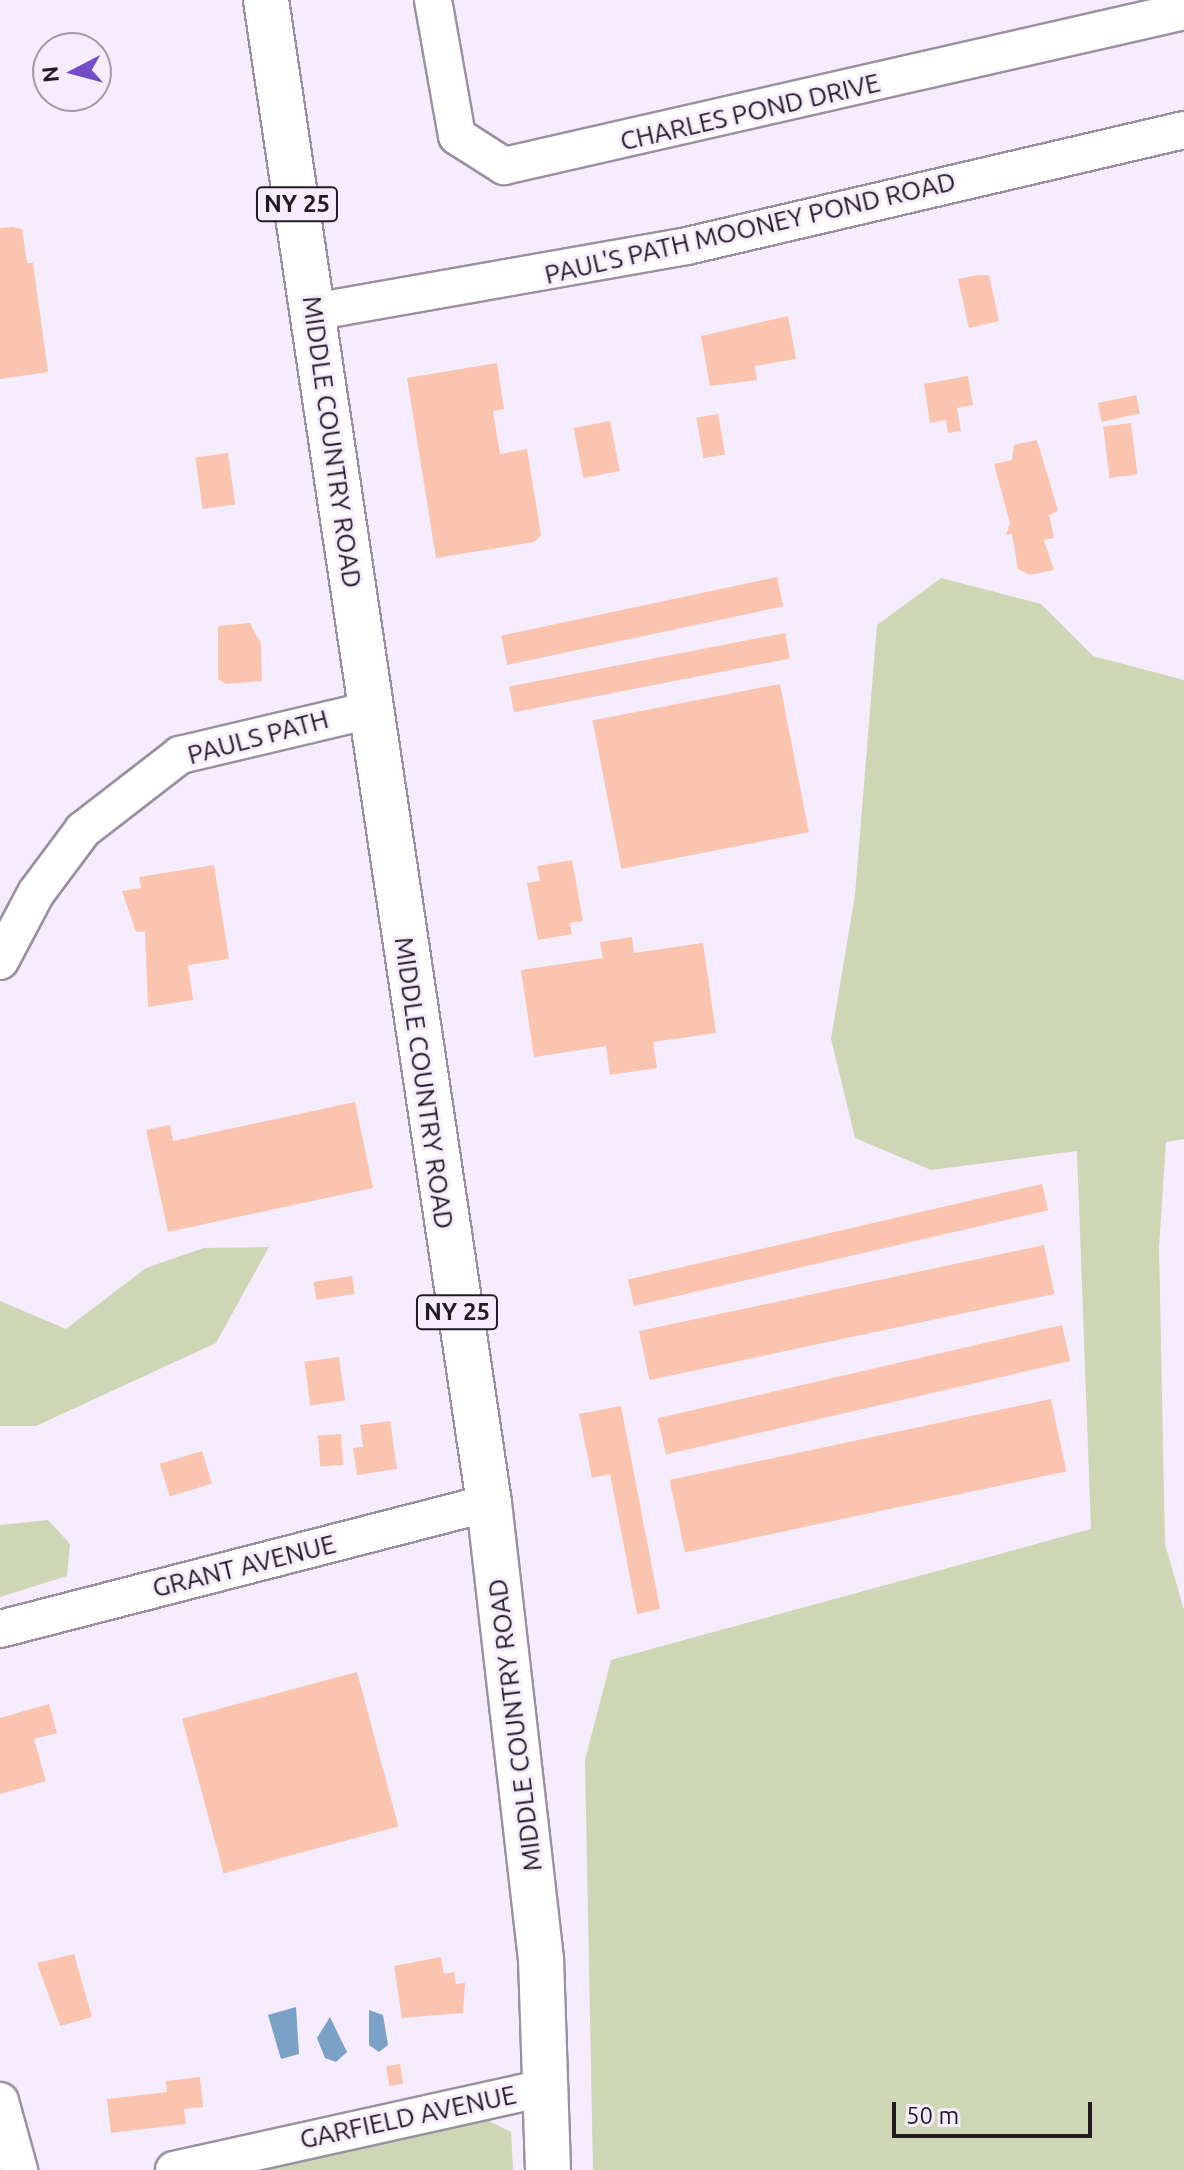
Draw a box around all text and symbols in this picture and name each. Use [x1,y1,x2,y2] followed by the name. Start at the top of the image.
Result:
[32,32,112,112] north arrow
[36,65,63,84] text: N
[617,67,883,157] street label: CHARLES POND DRIVE
[541,165,959,291] street label: PAUL'S PATH MOONEY POND ROAD
[255,184,339,224] road number: NY 25
[296,294,368,590] street label: MIDDLE COUNTRY ROAD
[184,703,332,771] street label: PAULS PATH
[388,935,460,1231] street label: MIDDLE COUNTRY ROAD
[415,1292,499,1332] road number: NY 25
[149,1528,339,1604] street label: GRANT AVENUE
[482,1577,548,1873] street label: MIDDLE COUNTRY ROAD
[297,2079,519,2155] street label: GARFIELD AVENUE
[896,2086,1096,2136] scale bar
[906,2102,959,2129] text: 50 m

